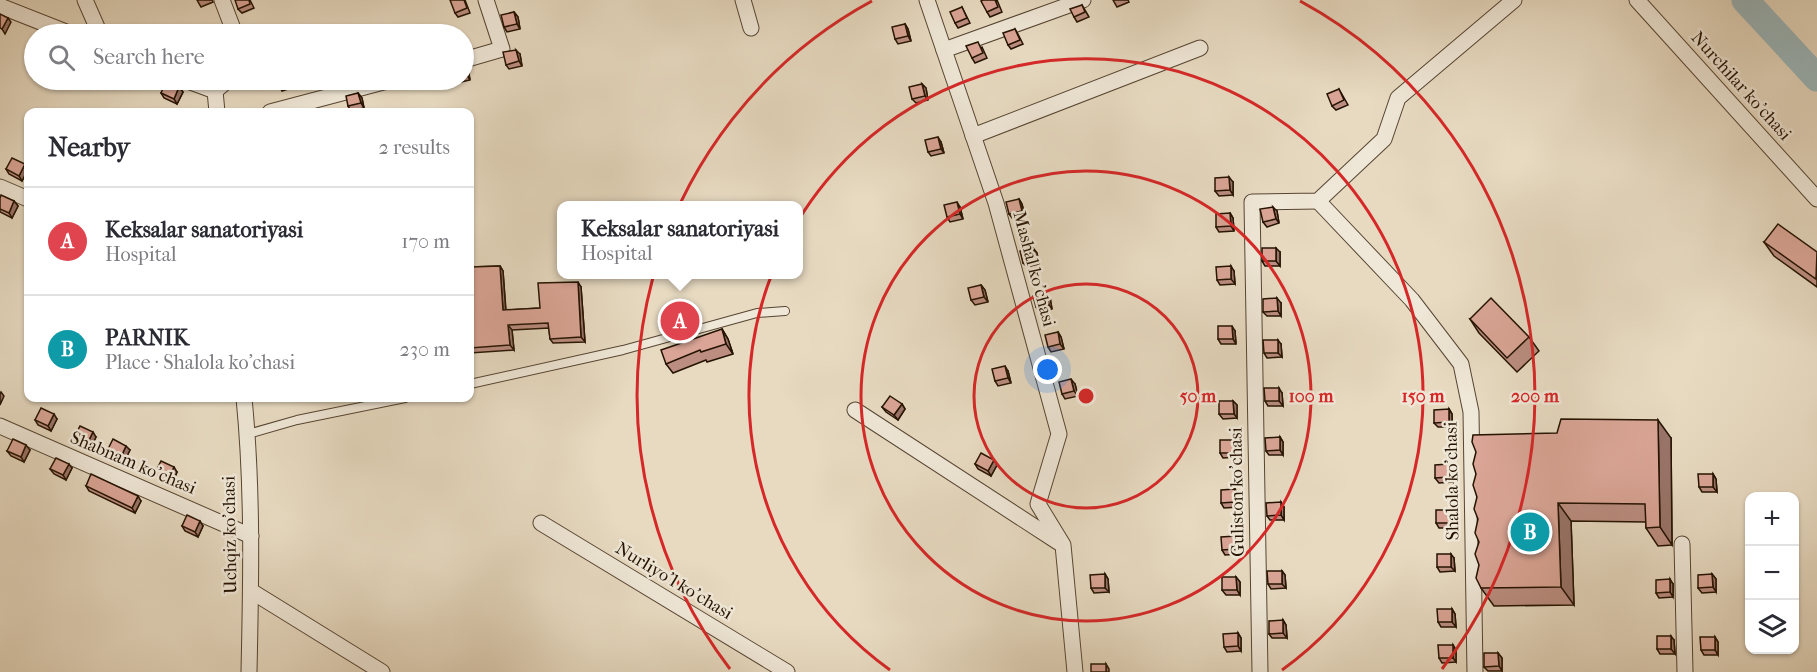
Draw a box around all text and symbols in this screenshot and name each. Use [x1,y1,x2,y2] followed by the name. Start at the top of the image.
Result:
[24,24,474,90] search box
[1687,27,1796,145] street label: Nurchilar ko'chasi
[45,41,78,74] icon: search
[93,44,205,70] text: Search here
[48,132,130,163] text: Nearby
[379,136,450,159] text: 2 results
[557,201,803,279] popup
[1009,209,1060,330] street label: Mashal ko'chasi
[581,216,779,242] text: Keksalar sanatoriyasi
[105,217,303,243] text: Keksalar sanatoriyasi
[61,230,74,253] text: A
[401,230,450,253] text: 170 m
[581,242,652,265] text: Hospital
[105,243,177,266] text: Hospital
[660,298,700,344] pin: A
[105,325,189,351] text: PARNIK
[61,338,74,361] text: B
[400,338,450,361] text: 230 m
[105,351,295,374] text: Place · Shalola ko'chasi
[1033,355,1062,384] your location
[1076,386,1096,406] centre of rings
[1180,386,1217,407] text: 50 m
[1288,386,1335,407] text: 100 m
[1402,386,1445,407] text: 150 m
[1511,386,1560,407] text: 200 m
[1440,421,1464,541] street label: Shalola ko'chasi
[1225,426,1249,557] street label: Guliston ko'chasi
[67,427,200,499] street label: Shabnam ko'chasi
[218,475,242,594] street label: Uchqiz ko'chasi
[1745,492,1799,654] map controls
[1745,492,1799,546] button: +
[1510,510,1550,554] pin: B
[612,538,737,624] street label: Nurliyo'l ko'chasi
[1745,546,1799,600] button: −
[1745,600,1799,654] button: layers

